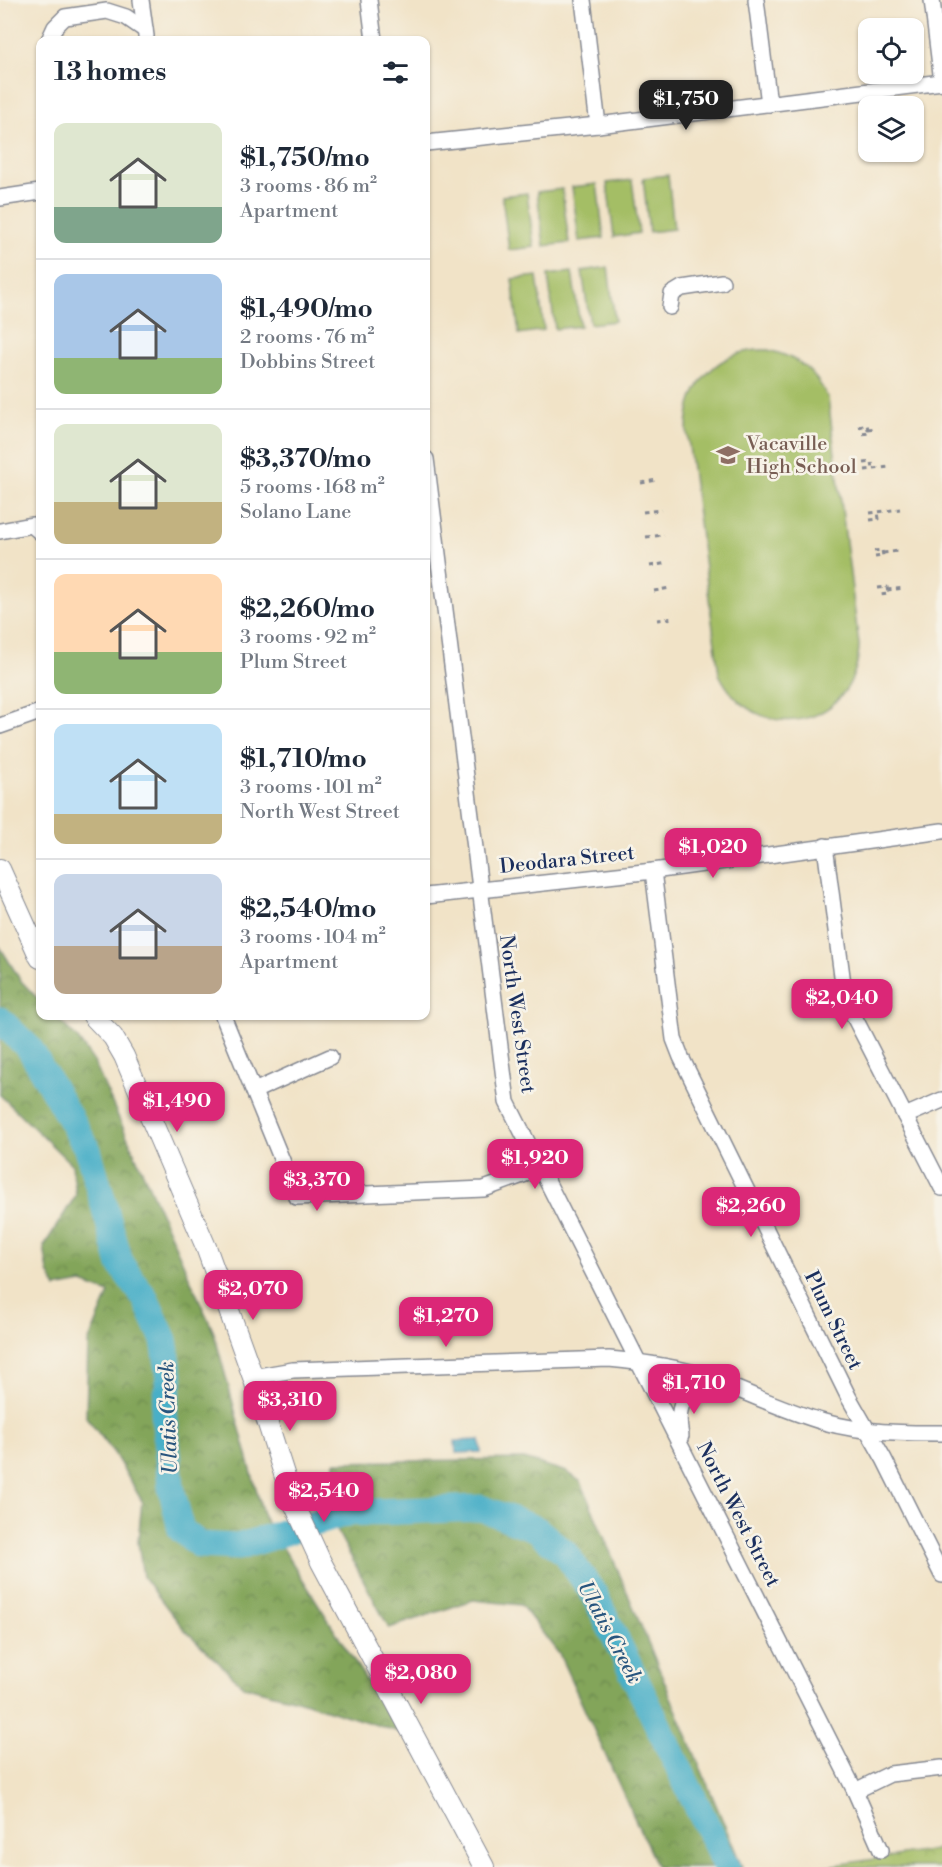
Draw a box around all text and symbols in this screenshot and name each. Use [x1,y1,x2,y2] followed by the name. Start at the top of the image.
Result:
[858,18,924,162] map controls
[858,18,924,84] button: locate
[54,56,166,88] text: 13 homes
[379,56,412,89] icon: filters
[637,80,735,131] pin: $1,750
[653,87,719,112] text: $1,750
[858,96,924,162] button: layers
[240,142,370,174] text: $1,750/mo
[102,147,174,219] icon: home
[240,174,377,199] text: 3 rooms · 86 m²
[240,199,338,224] text: Apartment
[240,293,373,325] text: $1,490/mo
[102,298,174,370] icon: home
[240,325,374,350] text: 2 rooms · 76 m²
[240,350,375,375] text: Dobbins Street
[745,432,857,480] place label: Vacaville High School
[715,442,741,468] school or university icon: Vacaville High School
[240,443,371,475] text: $3,370/mo
[102,448,174,520] icon: home
[240,475,385,500] text: 5 rooms · 168 m²
[240,500,351,525] text: Solano Lane
[240,593,375,625] text: $2,260/mo
[102,598,174,670] icon: home
[240,625,376,650] text: 3 rooms · 92 m²
[240,650,347,675] text: Plum Street
[240,743,367,775] text: $1,710/mo
[102,748,174,820] icon: home
[240,775,382,800] text: 3 rooms · 101 m²
[240,800,400,825] text: North West Street
[664,828,762,879] pin: $1,020
[678,835,748,860] text: $1,020
[498,841,636,880] street label: Deodara Street
[240,893,376,925] text: $2,540/mo
[102,898,174,970] icon: home
[240,925,386,950] text: 3 rooms · 104 m²
[493,933,540,1095] street label: North West Street
[240,950,338,975] text: Apartment
[793,979,891,1030] pin: $2,040
[805,986,879,1011] text: $2,040
[128,1082,226,1133] pin: $1,490
[143,1089,211,1114] text: $1,490
[486,1139,584,1190] pin: $1,920
[501,1146,569,1171] text: $1,920
[268,1161,366,1212] pin: $3,370
[283,1168,351,1193] text: $3,370
[702,1187,800,1238] pin: $2,260
[716,1194,786,1219] text: $2,260
[798,1267,867,1374] street label: Plum Street
[204,1270,302,1321] pin: $2,070
[218,1277,288,1302] text: $2,070
[397,1297,495,1348] pin: $1,270
[413,1304,479,1329] text: $1,270
[154,1361,184,1475] water label: Ulatis Creek
[645,1364,743,1415] pin: $1,710
[662,1371,726,1396] text: $1,710
[241,1381,339,1432] pin: $3,310
[257,1388,323,1413] text: $3,310
[690,1438,785,1592] street label: North West Street
[275,1472,373,1523] pin: $2,540
[288,1479,360,1504] text: $2,540
[571,1576,647,1688] water label: Ulatis Creek
[372,1654,470,1705] pin: $2,080
[385,1661,457,1686] text: $2,080

